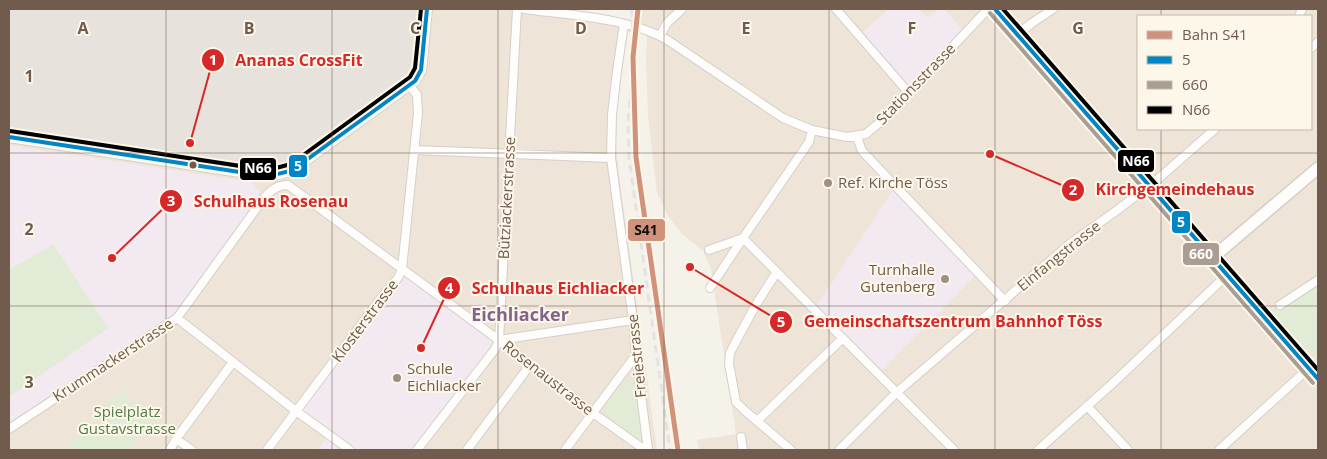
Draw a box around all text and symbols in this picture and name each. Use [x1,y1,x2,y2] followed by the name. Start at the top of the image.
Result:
[1137,15,1312,130] legend
[77,17,89,39] text: A
[244,17,254,39] text: B
[410,17,420,39] text: C
[575,17,587,39] text: D
[742,17,751,39] text: E
[908,17,916,39] text: F
[1072,17,1084,39] text: G
[1182,24,1248,44] text: Bahn S41
[871,38,959,128] street label: Stationsstrasse
[201,45,373,76] callout: Ananas CrossFit
[209,49,217,69] text: 1
[235,49,363,71] text: Ananas CrossFit
[1182,49,1191,69] text: 5
[24,65,34,87] text: 1
[1182,74,1208,94] text: 660
[1182,99,1210,119] text: N66
[493,136,519,260] street label: Bütziackerstrasse
[1117,149,1155,173] line badge: N66
[1122,151,1150,170] text: N66
[288,154,308,178] line badge: 5
[294,156,302,175] text: 5
[239,157,277,181] line badge: N66
[244,158,272,177] text: N66
[188,160,198,170] unlabelled marker
[838,172,948,192] place label: Ref. Kirche Töss
[1060,174,1264,205] callout: Kirchgemeindehaus
[822,177,834,189] marker: Ref. Kirche Töss
[1096,178,1254,200] text: Kirchgemeindehaus
[1069,179,1078,199] text: 2
[159,185,358,216] callout: Schulhaus Rosenau
[167,190,175,210] text: 3
[194,190,348,212] text: Schulhaus Rosenau
[1171,210,1191,234] line badge: 5
[1177,212,1185,231] text: 5
[1013,215,1104,295] street label: Einfangstrasse
[24,218,34,240] text: 2
[627,218,666,242] line badge: S41
[634,220,658,239] text: S41
[1182,242,1220,266] line badge: 660
[1189,244,1213,263] text: 660
[860,259,935,296] place label: Turnhalle Gutenberg
[437,273,655,304] callout: Schulhaus Eichliacker
[939,273,951,285] marker: Turnhalle Gutenberg
[327,275,402,366] street label: Klosterstrasse
[445,277,454,297] text: 4
[472,277,644,299] text: Schulhaus Eichliacker
[471,302,569,326] district label: Eichliacker
[768,306,1112,337] callout: Gemeinschaftszentrum Bahnhof Töss
[804,310,1102,332] text: Gemeinschaftszentrum Bahnhof Töss
[777,311,785,331] text: 5
[48,313,177,406] street label: Krummackerstrasse
[622,313,650,399] street label: Freiestrasse
[499,335,598,419] street label: Rosenaustrasse
[407,358,481,395] place label: Schule Eichliacker
[24,371,34,393] text: 3
[391,372,403,384] marker: Schule Eichliacker
[78,401,176,438] park label: Spielplatz Gustavstrasse

